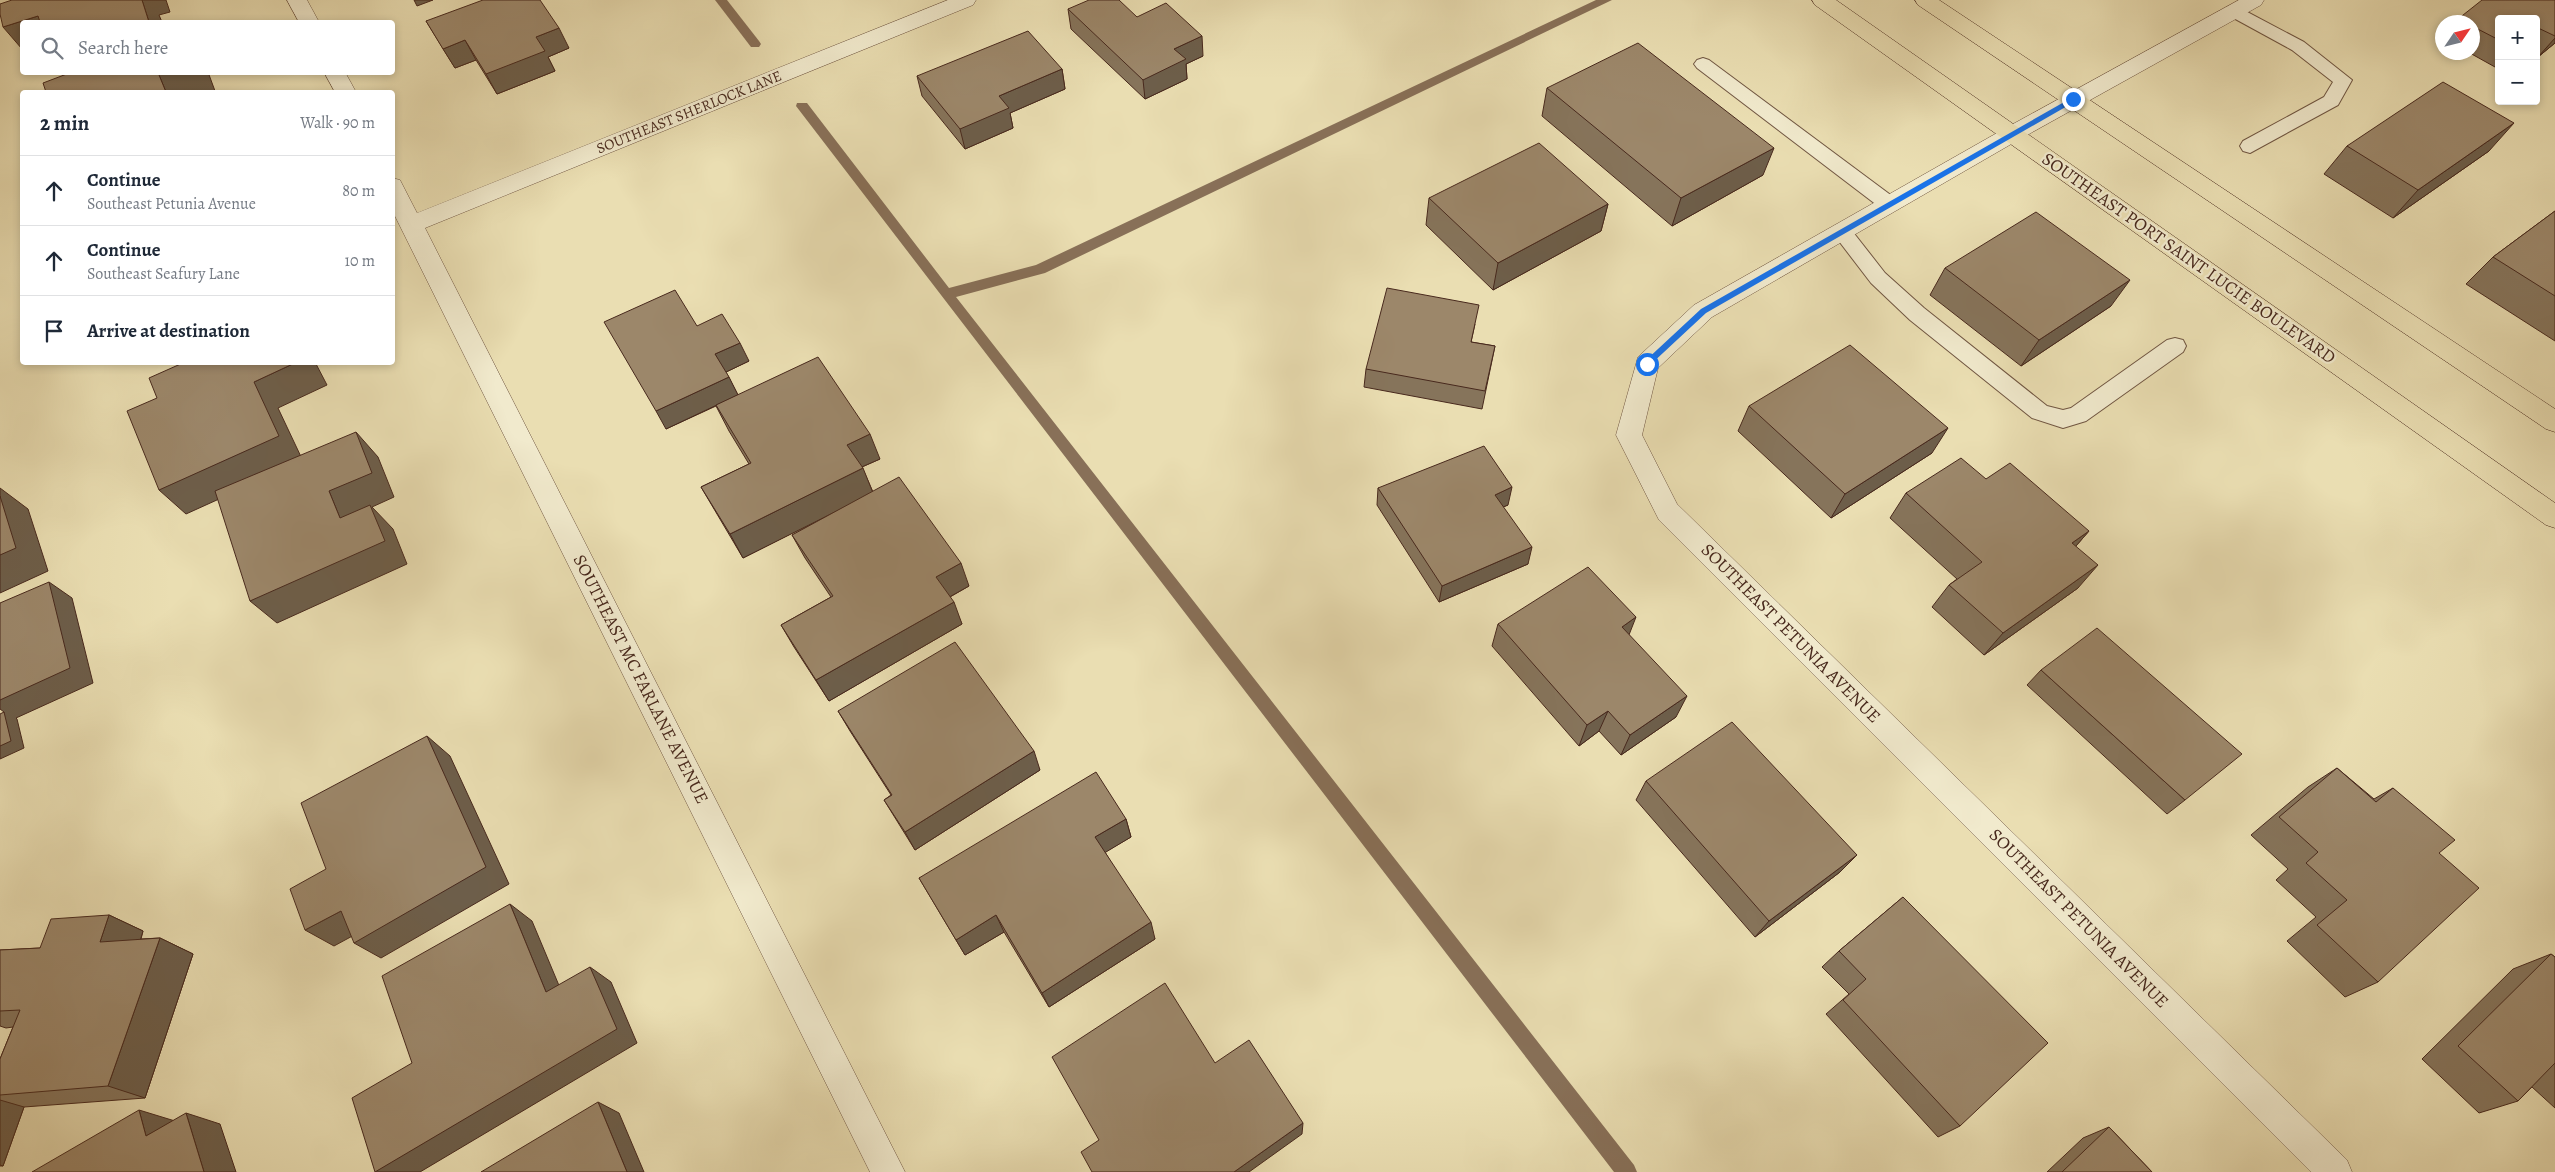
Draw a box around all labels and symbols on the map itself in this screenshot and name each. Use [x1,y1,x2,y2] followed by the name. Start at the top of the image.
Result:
[2435,15,2480,60] north arrow
[593,66,785,158] street label: SOUTHEAST SHERLOCK LANE
[2062,88,2085,111] route end
[2037,147,2341,369] street label: SOUTHEAST PORT SAINT LUCIE BOULEVARD
[1636,353,1659,376] route start
[1696,538,1886,728] street label: SOUTHEAST PETUNIA AVENUE
[568,550,714,808] street label: SOUTHEAST MC FARLANE AVENUE
[1984,823,2174,1013] street label: SOUTHEAST PETUNIA AVENUE

